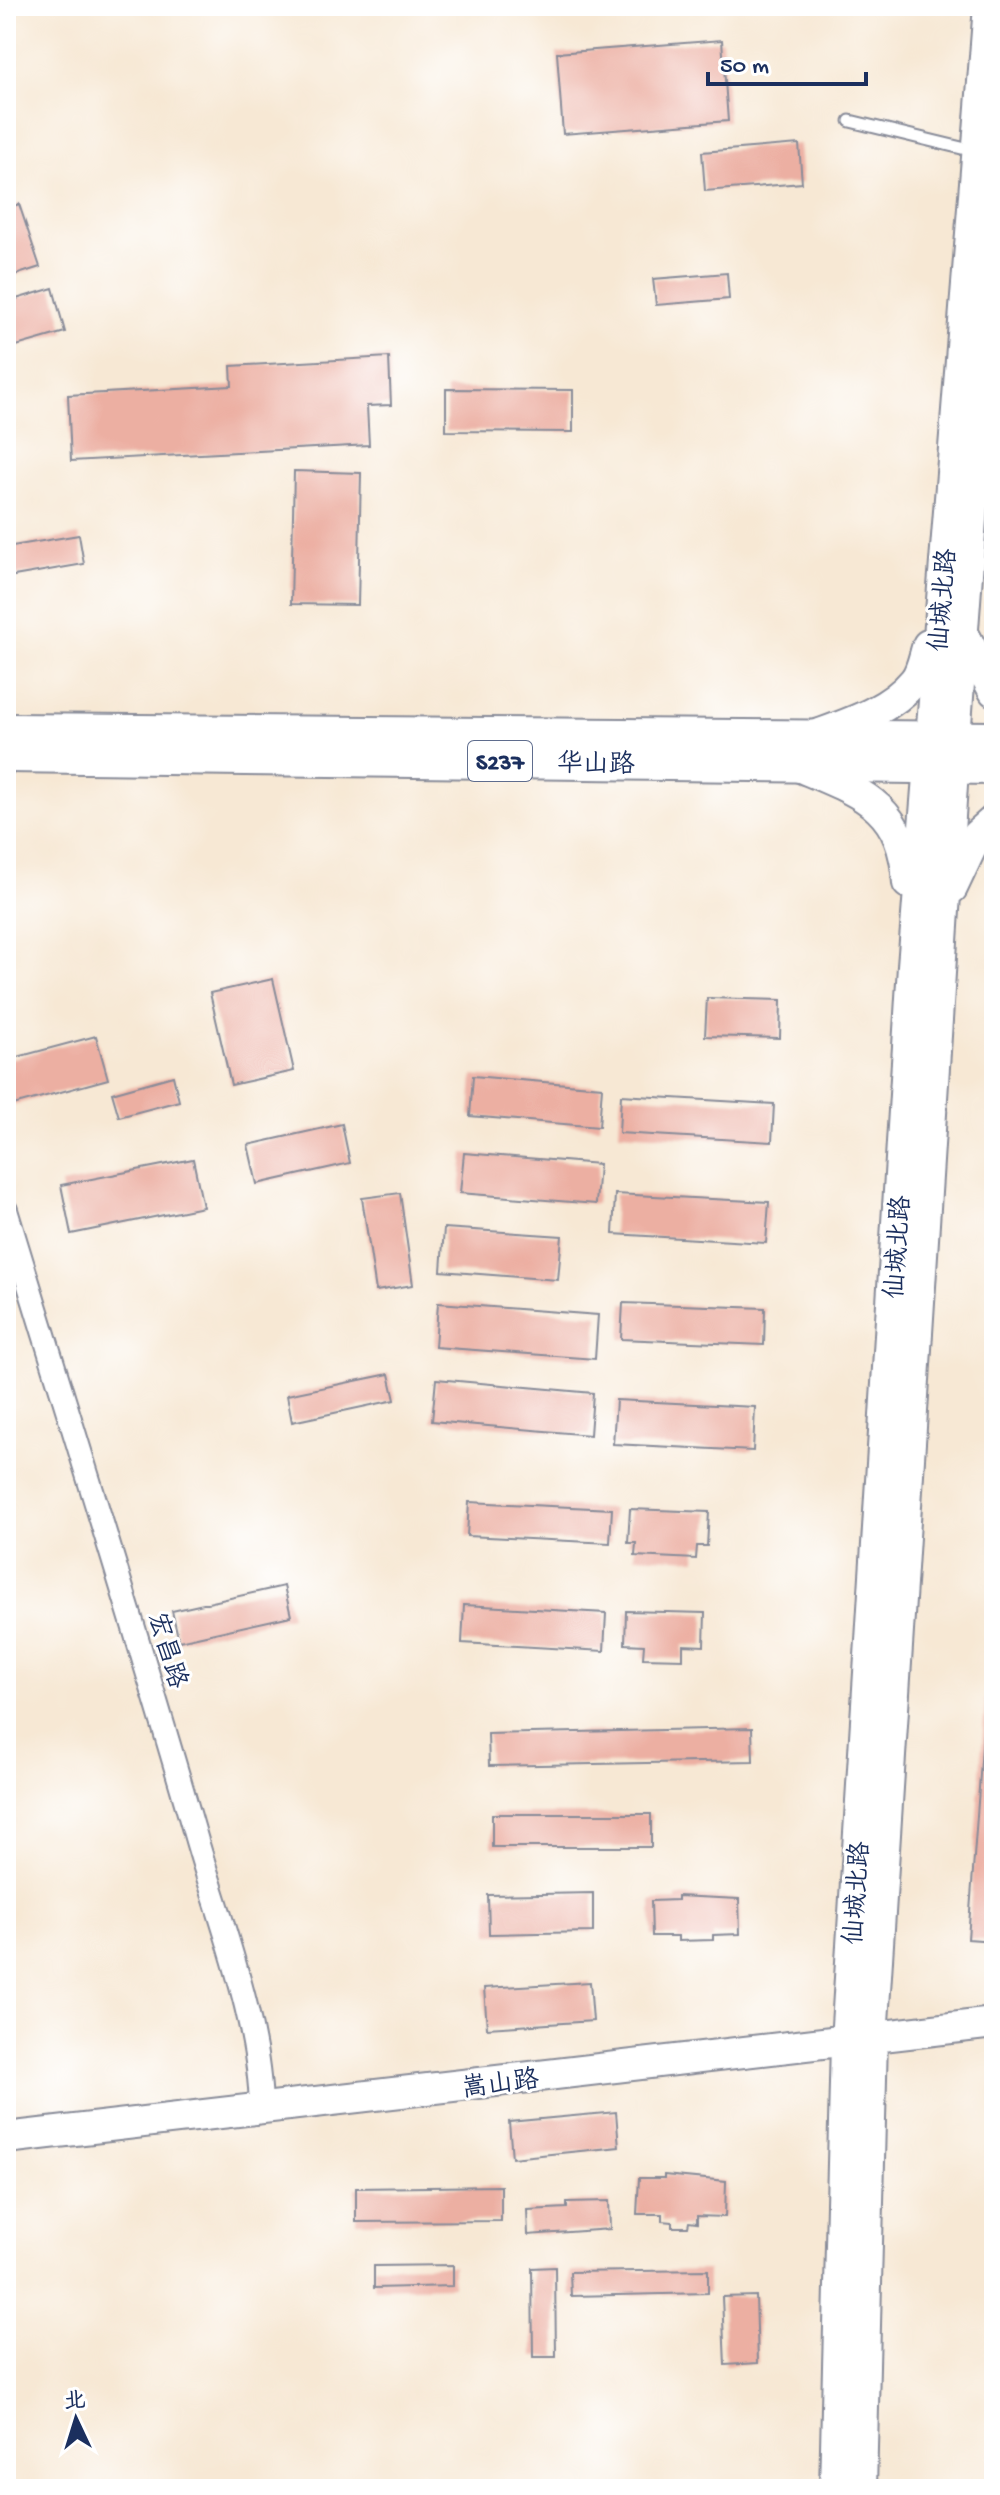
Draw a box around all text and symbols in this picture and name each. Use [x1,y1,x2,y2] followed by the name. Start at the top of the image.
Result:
[708,36,866,86] scale bar
[720,53,769,82] text: 50 m
[924,547,965,654] street label: 仙城北路
[468,741,532,781] road number: S237
[557,748,635,783] street label: 华山路
[879,1194,920,1300] street label: 仙城北路
[138,1609,193,1693] street label: 宏昌路
[838,1840,879,1946] street label: 仙城北路
[460,2064,541,2107] street label: 嵩山路
[36,2379,116,2459] north arrow
[63,2389,87,2417] text: 北

